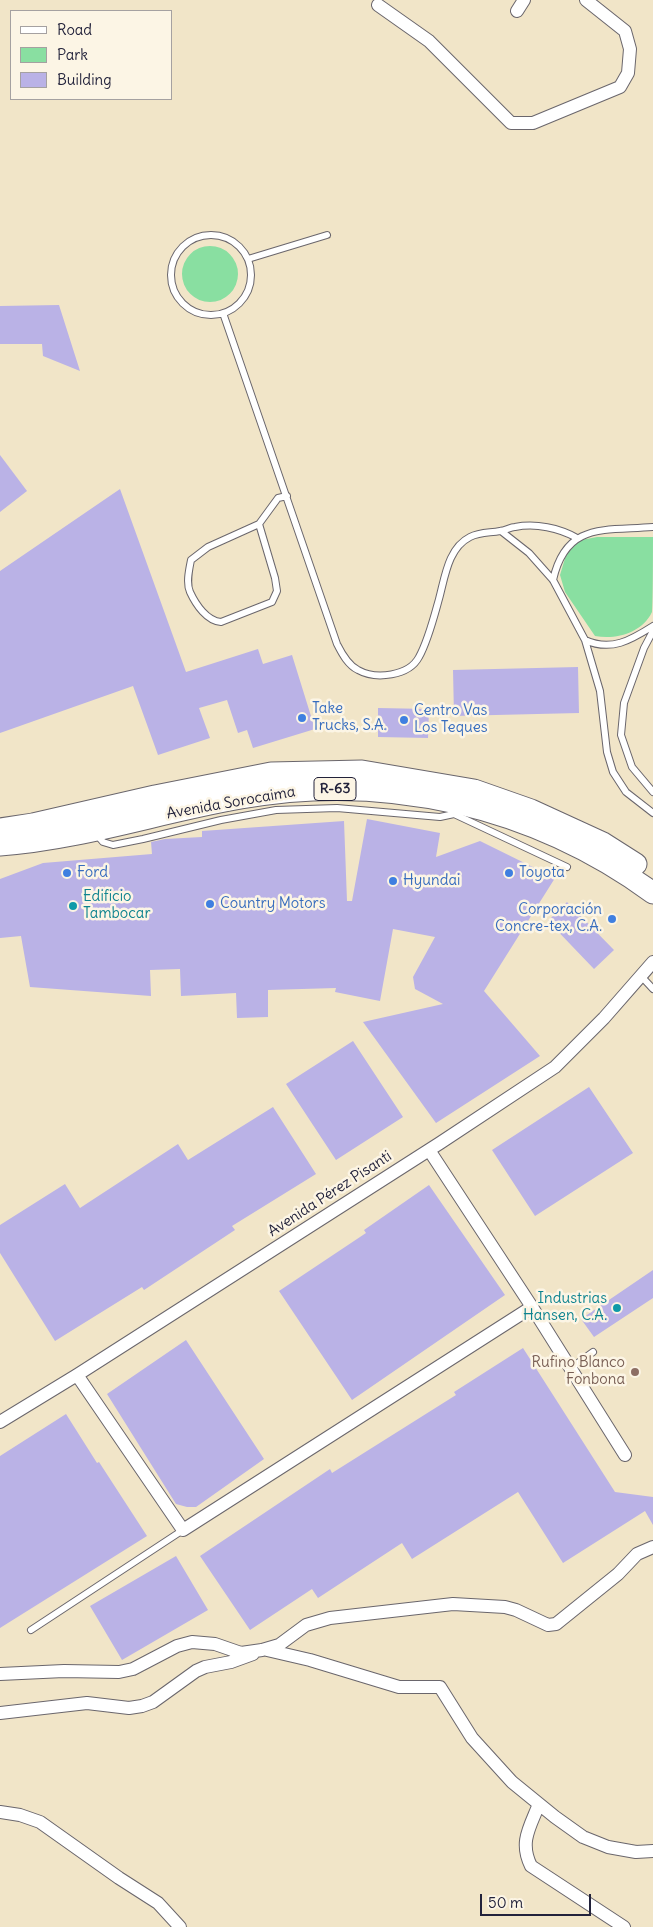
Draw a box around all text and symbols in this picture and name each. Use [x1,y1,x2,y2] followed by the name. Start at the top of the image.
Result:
[10,10,172,100] legend
[57,20,92,39] text: Road
[57,45,88,64] text: Park
[57,70,112,89] text: Building
[312,700,387,735] place label: Take Trucks, S.A.
[414,702,488,737] place label: Centro Vas Los Teques
[296,712,308,724] marker: Take Trucks, S.A.
[398,714,410,726] marker: Centro Vas Los Teques
[314,778,356,801] road number: R-63
[165,783,297,823] street label: Avenida Sorocaima
[77,864,108,882] place label: Ford
[519,864,565,882] place label: Toyota
[61,867,73,879] marker: Ford
[503,867,515,879] marker: Toyota
[403,872,460,890] place label: Hyundai
[387,875,399,887] marker: Hyundai
[83,888,150,923] place label: Edificio Tambocar
[220,895,326,913] place label: Country Motors
[204,898,216,910] marker: Country Motors
[67,900,79,912] marker: Edificio Tambocar
[495,901,602,936] place label: Corporación Concre-tex, C.A.
[606,913,618,925] marker: Corporación Concre-tex, C.A.
[265,1147,395,1241] street label: Avenida Pérez Pisanti
[523,1290,607,1325] place label: Industrias Hansen, C.A.
[611,1302,623,1314] marker: Industrias Hansen, C.A.
[531,1354,625,1389] place label: Rufino Blanco Fonbona
[629,1366,641,1378] marker: Rufino Blanco Fonbona
[483,1884,594,1916] scale bar
[488,1893,523,1912] text: 50 m

